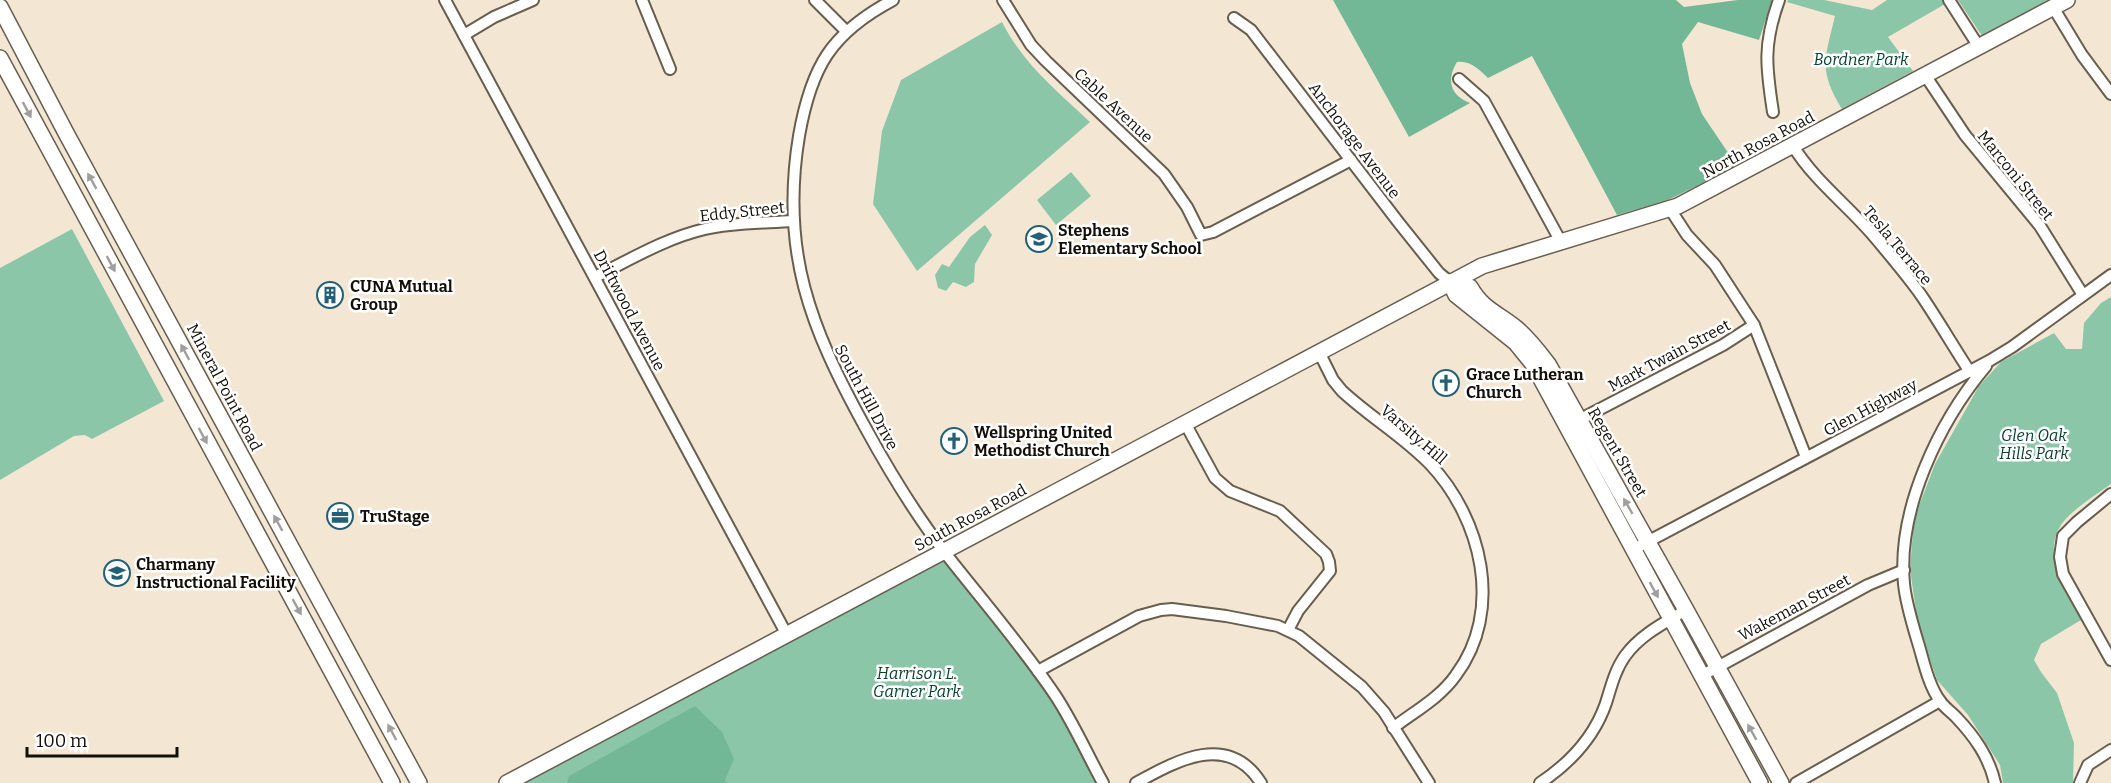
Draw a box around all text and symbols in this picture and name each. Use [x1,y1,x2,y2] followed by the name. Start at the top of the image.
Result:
[1813,50,1909,69] park label: Bordner Park
[1070,64,1157,147] street label: Cable Avenue
[1305,78,1404,202] street label: Anchorage Avenue
[22,101,32,119] one-way arrow
[1699,107,1818,182] street label: North Rosa Road
[1974,127,2058,224] street label: Marconi Street
[87,172,97,189] one-way arrow
[699,198,786,225] street label: Eddy Street
[1859,202,1936,289] street label: Tesla Terrace
[1058,221,1202,258] place label: Stephens Elementary School
[1024,224,1054,254] school or university icon: Stephens Elementary School
[590,247,669,374] street label: Driftwood Avenue
[106,256,116,273] one-way arrow
[350,277,453,314] place label: CUNA Mutual Group
[315,280,345,310] building icon: CUNA Mutual Group
[1605,315,1734,396] street label: Mark Twain Street
[183,321,266,454] street label: Mineral Point Road
[831,341,902,453] street label: South Hill Drive
[180,343,190,360] one-way arrow
[1466,365,1584,402] place label: Grace Lutheran Church
[1431,368,1461,398] church icon: Grace Lutheran Church
[1820,375,1921,440] street label: Glen Highway
[1377,400,1451,469] street label: Varsity Hill
[1584,404,1651,501] street label: Regent Street
[974,423,1113,460] place label: Wellspring United Methodist Church
[939,426,969,456] church icon: Wellspring United Methodist Church
[1999,426,2069,463] park label: Glen Oak Hills Park
[198,427,208,444] one-way arrow
[911,480,1030,555] street label: South Rosa Road
[1623,497,1633,514] one-way arrow
[325,501,355,531] office icon: TruStage
[360,507,430,526] place label: TruStage
[273,515,283,532] one-way arrow
[136,555,296,592] place label: Charmany Instructional Facility
[102,558,132,588] school or university icon: Charmany Instructional Facility
[1735,570,1853,645] street label: Wakeman Street
[1649,581,1659,598] one-way arrow
[291,599,302,615] one-way arrow
[873,664,961,701] park label: Harrison L. Garner Park
[27,720,177,758] scale bar
[387,723,397,740] one-way arrow
[1747,723,1757,740] one-way arrow
[36,730,87,752] text: 100 m

